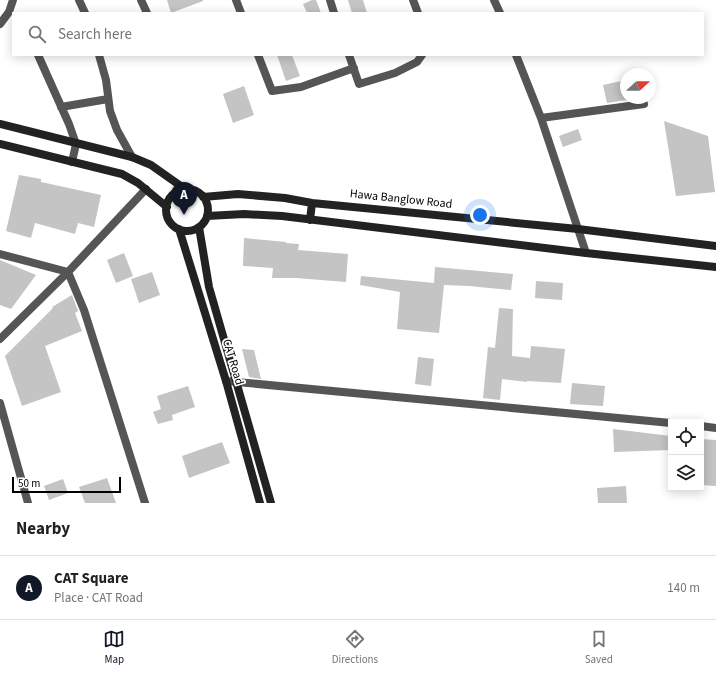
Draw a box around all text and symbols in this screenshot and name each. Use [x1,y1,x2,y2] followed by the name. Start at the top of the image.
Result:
[12,12,704,56] search box
[26,23,48,45] icon: search
[58,24,132,45] text: Search here
[620,68,656,104] north arrow
[171,182,197,215] pin: A
[349,185,453,213] street label: Hawa Banglow Road
[470,205,490,225] your location
[218,337,248,387] street label: CAT Road
[668,419,704,491] map controls
[668,419,704,455] button: locate
[668,455,704,491] button: layers
[12,475,121,494] scale bar
[18,476,40,491] text: 50 m
[16,517,70,541] text: Nearby
[54,568,129,589] text: CAT Square
[25,579,33,597] text: A
[667,579,700,597] text: 140 m
[54,589,143,607] text: Place · CAT Road
[103,628,125,667] tab: Map
[332,628,378,667] tab: Directions
[585,628,613,667] tab: Saved

